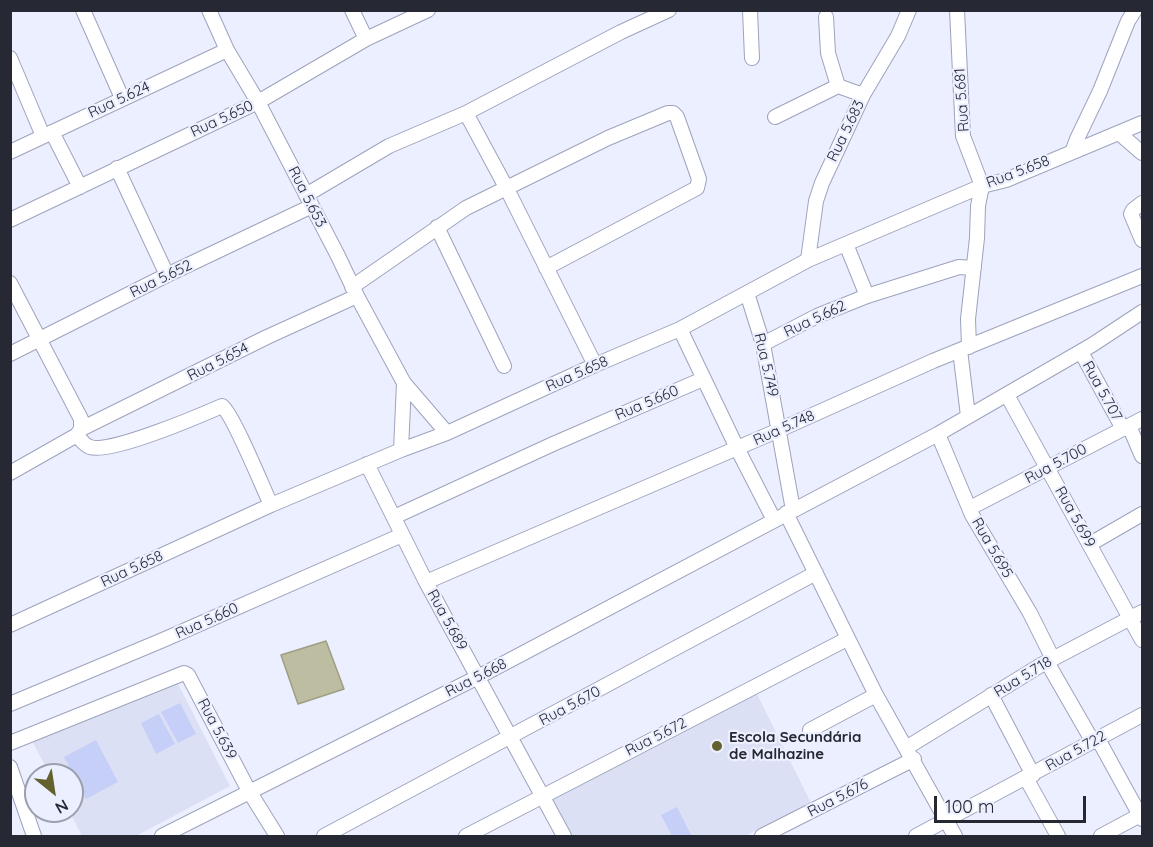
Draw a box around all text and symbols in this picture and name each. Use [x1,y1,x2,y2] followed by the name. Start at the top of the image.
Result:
[951,68,973,132] street label: Rua 5.681
[85,78,153,122] street label: Rua 5.624
[188,97,256,141] street label: Rua 5.650
[823,97,869,165] street label: Rua 5.683
[984,152,1052,192] street label: Rua 5.658
[284,163,330,231] street label: Rua 5.653
[127,256,195,302] street label: Rua 5.652
[781,297,849,341] street label: Rua 5.662
[750,331,782,399] street label: Rua 5.749
[184,339,252,385] street label: Rua 5.654
[543,352,611,396] street label: Rua 5.658
[1078,358,1126,424] street label: Rua 5.707
[613,382,681,424] street label: Rua 5.660
[751,407,817,449] street label: Rua 5.748
[1022,440,1090,488] street label: Rua 5.700
[1051,483,1099,551] street label: Rua 5.699
[968,515,1016,581] street label: Rua 5.695
[98,547,166,591] street label: Rua 5.658
[423,586,471,654] street label: Rua 5.689
[173,599,241,643] street label: Rua 5.660
[991,653,1055,701] street label: Rua 5.718
[442,655,510,701] street label: Rua 5.668
[536,682,604,730] street label: Rua 5.670
[193,695,241,763] street label: Rua 5.639
[622,714,690,760] street label: Rua 5.672
[1043,727,1109,775] street label: Rua 5.722
[729,728,861,763] place label: Escola Secundária de Malhazine
[710,739,724,753] marker: Escola Secundária de Malhazine
[24,763,84,823] north arrow
[805,775,871,821] street label: Rua 5.676
[937,784,1088,822] scale bar
[52,795,72,818] text: N
[945,795,994,818] text: 100 m

